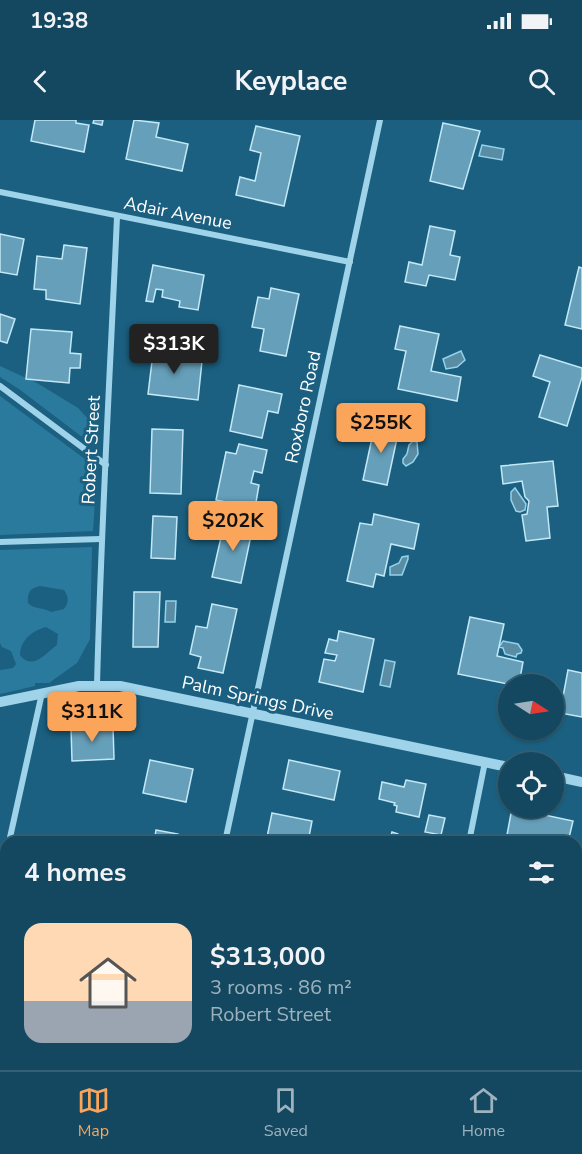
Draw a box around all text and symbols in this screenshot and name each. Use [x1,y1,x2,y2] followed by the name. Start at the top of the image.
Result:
[30,6,88,36] text: 19:38
[235,63,347,100] text: Keyplace
[24,65,57,98] icon: back
[525,65,558,98] icon: search
[122,191,234,235] street label: Adair Avenue
[132,324,216,375] pin: $313K
[143,330,205,357] text: $313K
[279,349,327,465] street label: Roxboro Road
[76,394,106,505] street label: Robert Street
[339,403,423,454] pin: $255K
[350,409,412,436] text: $255K
[191,501,275,552] pin: $202K
[202,507,264,534] text: $202K
[180,670,336,726] street label: Palm Springs Drive
[498,674,564,740] north arrow
[498,674,564,818] map controls
[50,692,134,743] pin: $311K
[61,698,123,725] text: $311K
[498,752,564,818] button: locate
[24,855,126,890] text: 4 homes
[525,856,558,889] icon: filters
[210,939,326,974] text: $313,000
[72,947,144,1019] icon: home
[210,974,352,1001] text: 3 rooms · 86 m²
[210,1001,331,1028] text: Robert Street
[77,1084,110,1142] tab: Map
[264,1084,308,1142] tab: Saved
[462,1084,505,1142] tab: Home

